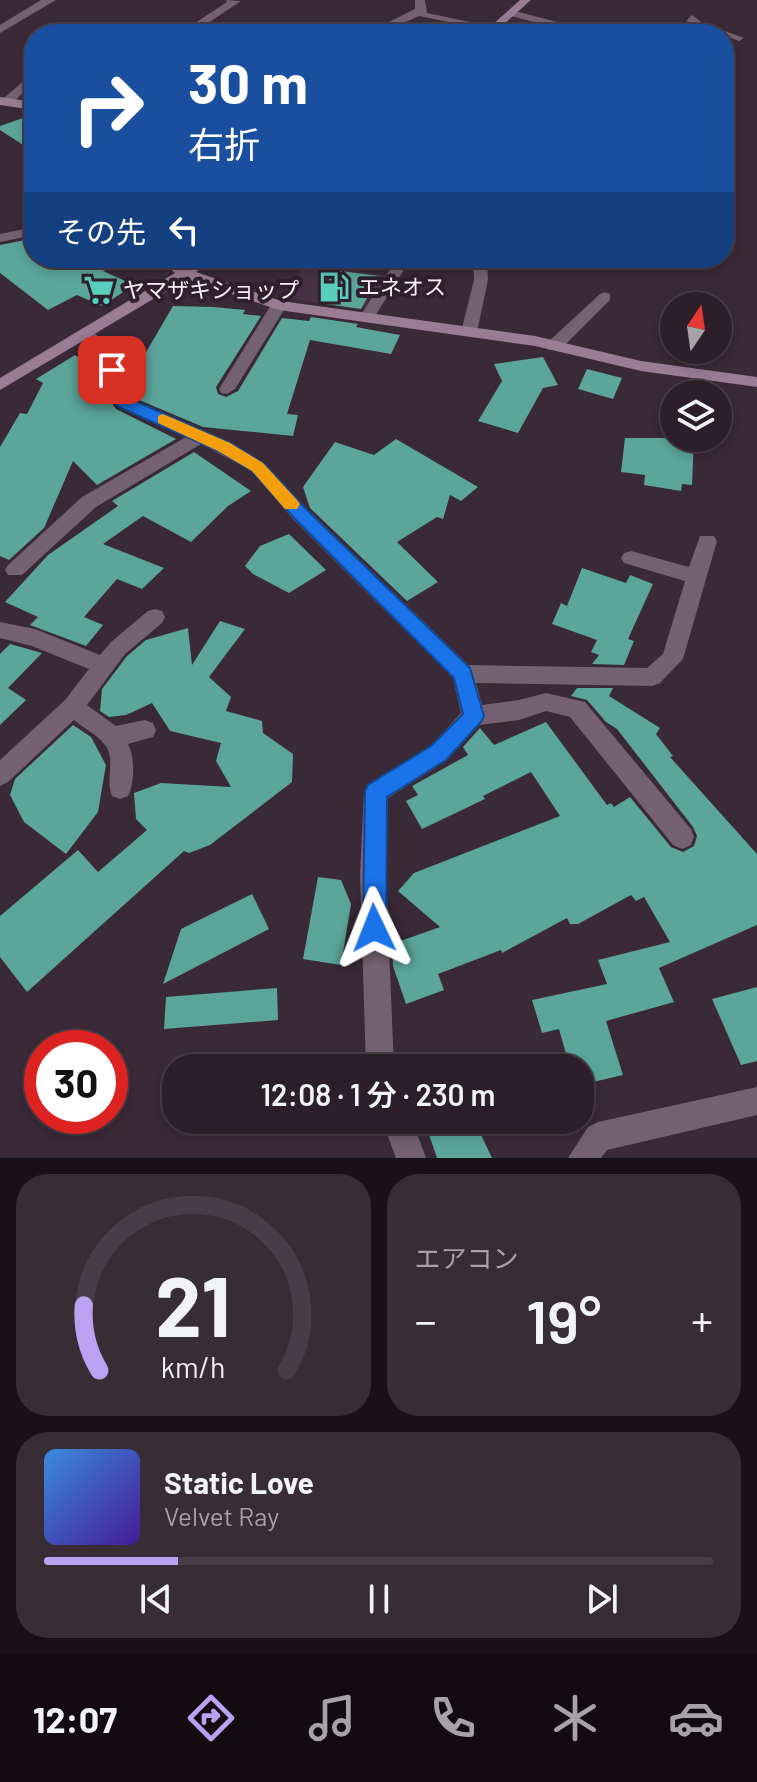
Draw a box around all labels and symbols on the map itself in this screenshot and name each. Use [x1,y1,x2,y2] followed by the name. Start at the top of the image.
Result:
[317,270,351,304] fuel station icon: エネオス
[82,273,116,307] supermarket icon: ヤマザキショップ
[358,273,446,299] place label: エネオス
[123,276,299,302] place label: ヤマザキショップ
[660,292,732,364] north arrow
[78,336,146,404] pin
[332,886,416,970] position arrow
[24,1030,128,1134] speed limit sign: 30

